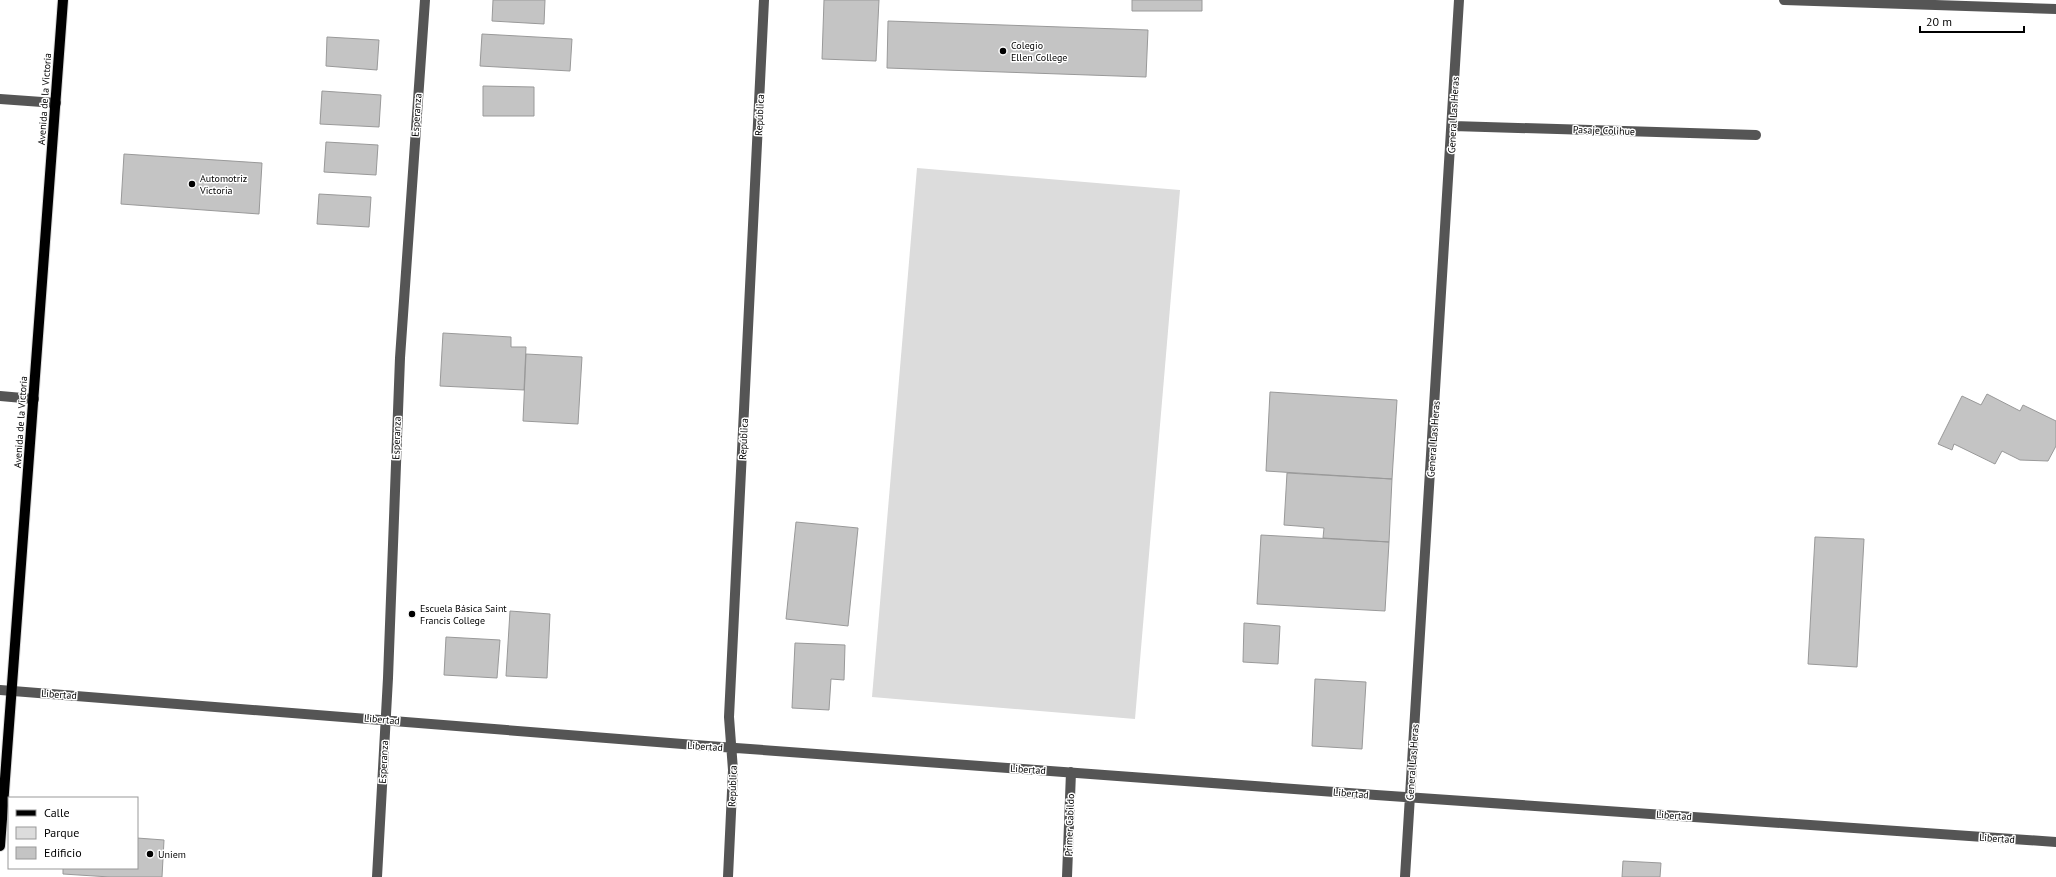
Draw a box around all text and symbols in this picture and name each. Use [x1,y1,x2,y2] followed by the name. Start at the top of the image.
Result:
[1920,8,2024,34] scale bar
[1926,14,1952,29] text: 20 m
[1011,39,1067,64] place label: Colegio Ellen College
[998,46,1008,56] marker: Colegio Ellen College
[35,52,54,146] street label: Avenida de la Victoria
[1445,76,1462,154] street label: General Las Heras
[409,93,424,137] street label: Esperanza
[752,94,767,136] street label: República
[1573,123,1635,138] street label: Pasaje Colihue
[199,172,247,197] place label: Automotriz Victoria
[187,179,197,189] marker: Automotriz Victoria
[11,375,30,469] street label: Avenida de la Victoria
[1424,400,1443,478] street label: General Las Heras
[389,416,404,460] street label: Esperanza
[736,418,751,460] street label: República
[420,602,507,627] place label: Escuela Básica Saint Francis College
[407,609,417,619] marker: Escuela Básica Saint Francis College
[41,687,77,702] street label: Libertad
[364,711,400,728] street label: Libertad
[1403,723,1422,801] street label: General Las Heras
[687,739,723,754] street label: Libertad
[376,740,391,784] street label: Esperanza
[1010,762,1046,777] street label: Libertad
[725,765,740,807] street label: República
[1333,785,1369,802] street label: Libertad
[1062,793,1077,857] street label: Primer Cabildo
[8,797,138,869] legend
[44,805,70,820] text: Calle
[1656,808,1692,823] street label: Libertad
[44,825,79,840] text: Parque
[1979,831,2015,846] street label: Libertad
[44,845,82,860] text: Edificio
[158,848,186,861] place label: Uniem
[145,849,155,859] marker: Uniem

